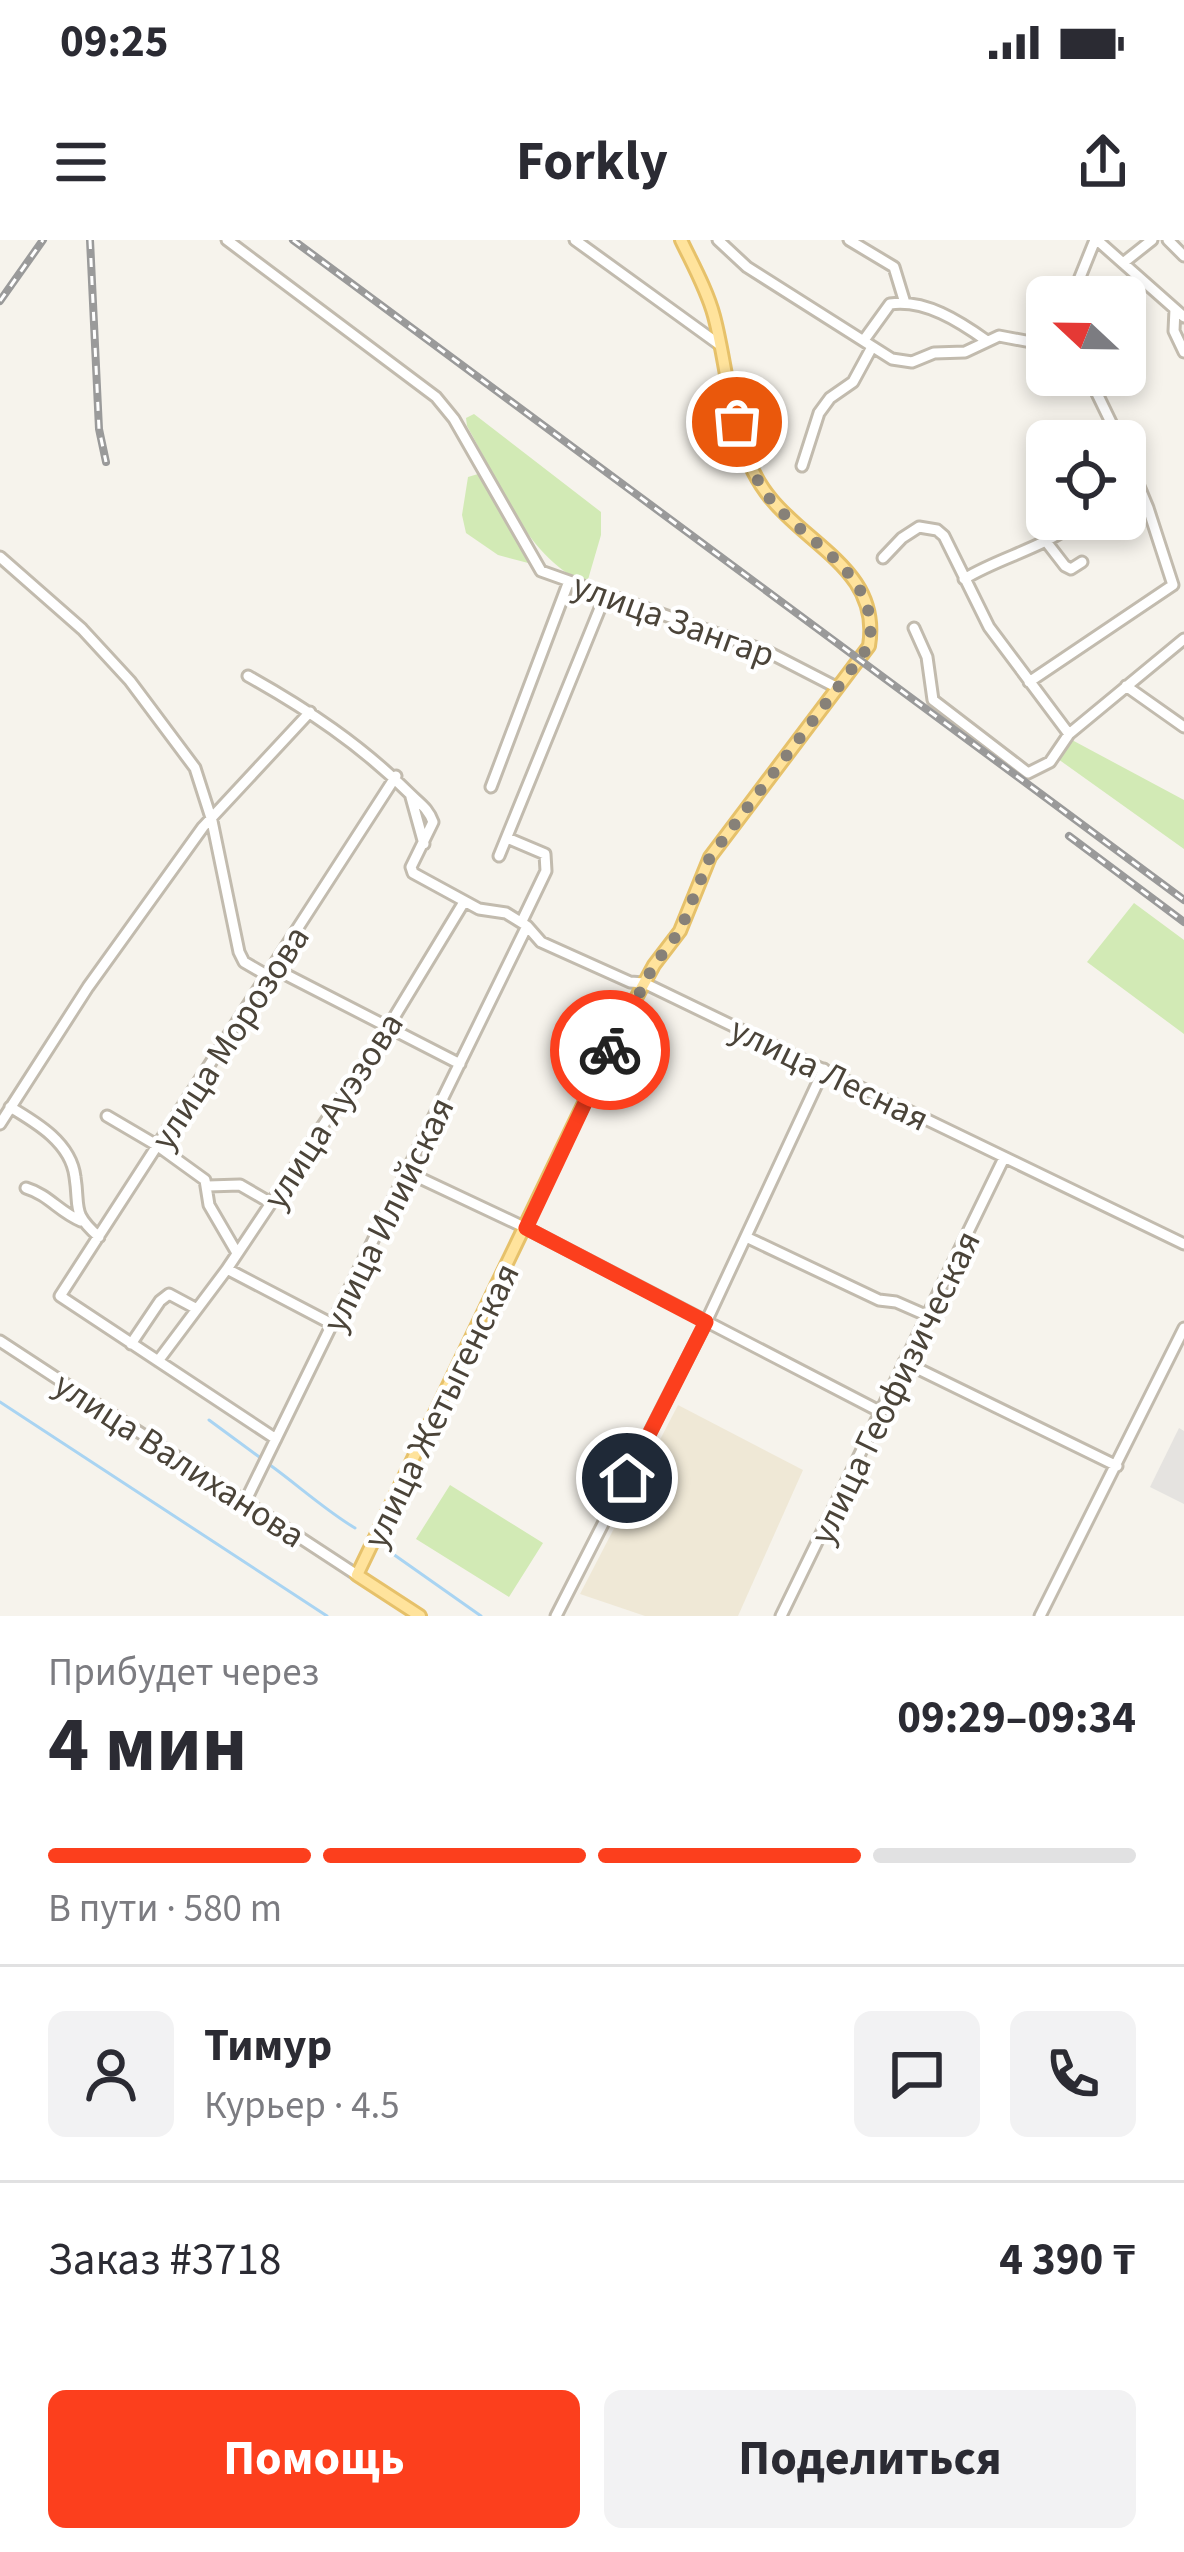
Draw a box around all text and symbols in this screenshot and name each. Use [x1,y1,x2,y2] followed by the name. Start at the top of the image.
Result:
[60,10,169,74] text: 09:25
[516,124,668,201] text: Forkly
[48,129,114,195] icon: menu
[1070,129,1136,195] icon: share
[1026,276,1146,396] north arrow
[1026,276,1146,540] map controls
[686,371,788,473] pin
[704,389,770,455] icon: bag
[1026,420,1146,540] button: locate
[565,560,782,681] street label: улица Зангар
[138,916,322,1160] street label: улица Морозова
[550,990,670,1110] courier
[250,1002,416,1219] street label: улица Ауэзова
[721,1004,937,1144] street label: улица Лесная
[577,1017,643,1083] icon: bike
[309,1089,467,1341] street label: улица Илийская
[797,1222,994,1553] street label: улица Геофизическая
[350,1255,533,1557] street label: улица Жетыгенская
[44,1360,315,1561] street label: улица Валиханова
[576,1427,678,1529] pin
[594,1445,660,1511] icon: home
[48,1645,319,1701] text: Прибудет через
[897,1686,1136,1750] text: 09:29–09:34
[48,1690,247,1801] text: 4 мин
[48,1881,282,1937] text: В пути · 580 m
[48,2011,174,2137] button: person
[854,2011,980,2137] button: chat
[1010,2011,1136,2137] button: phone
[204,2014,332,2078] text: Тимур
[204,2078,400,2134] text: Курьер · 4.5
[48,2228,281,2292] text: Заказ #3718
[999,2228,1136,2292] text: 4 390 ₸
[48,2390,580,2528] button: Помощь
[604,2390,1136,2528] button: Поделиться

